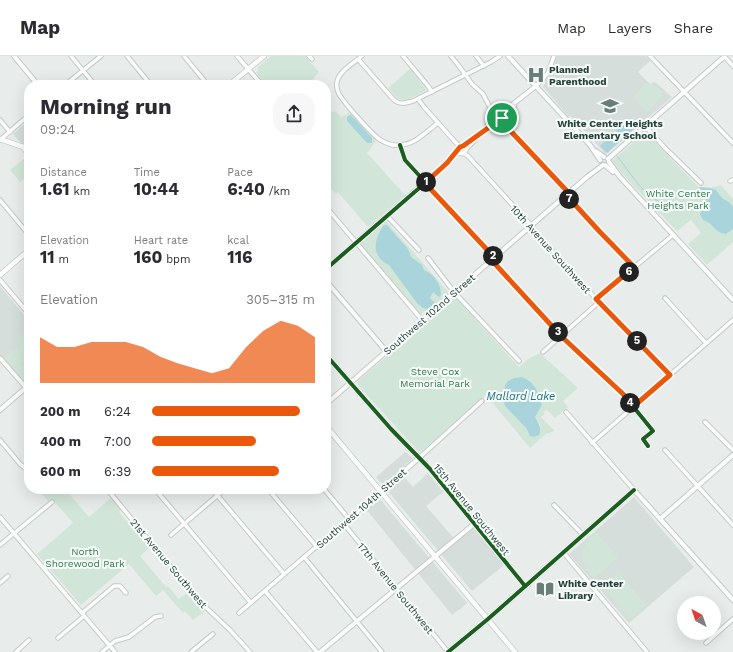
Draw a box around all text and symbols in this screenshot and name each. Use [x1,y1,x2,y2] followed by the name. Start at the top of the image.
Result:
[20,16,60,39] text: Map
[557,20,586,36] text: Map
[608,20,652,36] text: Layers
[674,20,713,36] text: Share
[549,64,607,87] place label: Planned Parenthood
[526,65,546,85] hospital icon: Planned Parenthood
[273,93,315,135] button: share
[40,94,172,119] text: Morning run
[600,96,620,116] school or university icon: White Center Heights Elementary School
[485,101,519,135] pin
[491,107,513,129] icon: arrive
[557,118,663,141] place label: White Center Heights Elementary School
[40,122,75,137] text: 09:24
[40,166,87,179] text: Distance
[134,166,160,179] text: Time
[227,166,253,179] text: Pace
[416,172,436,192] pin: 1
[424,175,428,188] text: 1
[40,179,70,199] text: 1.61
[134,179,179,199] text: 10:44
[227,179,265,199] text: 6:40
[70,185,90,198] text: km
[265,185,290,198] text: /km
[646,188,710,211] park label: White Center Heights Park
[559,189,579,209] pin: 7
[566,192,572,205] text: 7
[508,203,594,296] street label: 10th Avenue Southwest
[40,234,89,247] text: Elevation
[134,234,188,247] text: Heart rate
[227,234,249,247] text: kcal
[483,246,503,266] pin: 2
[40,247,55,267] text: 11
[134,247,162,267] text: 160
[227,247,252,267] text: 116
[490,249,496,262] text: 2
[55,253,69,266] text: m
[162,253,190,266] text: bpm
[619,262,639,282] pin: 6
[626,265,632,278] text: 6
[381,271,478,357] street label: Southwest 102nd Street
[40,292,98,307] text: Elevation
[246,292,315,307] text: 305–315 m
[548,322,568,342] pin: 3
[555,325,561,338] text: 3
[627,331,647,351] pin: 5
[634,334,640,347] text: 5
[400,366,470,389] park label: Steve Cox Memorial Park
[487,390,555,403] water label: Mallard Lake
[620,393,640,413] pin: 4
[626,396,634,409] text: 4
[40,404,80,419] text: 200 m
[104,404,131,419] text: 6:24
[40,434,81,449] text: 400 m
[104,434,131,449] text: 7:00
[431,461,512,558] street label: 15th Avenue Southwest
[40,464,81,479] text: 600 m
[104,464,131,479] text: 6:39
[314,466,409,550] street label: Southwest 104th Street
[128,516,210,611] street label: 21st Avenue Southwest
[355,541,436,637] street label: 17th Avenue Southwest
[45,546,125,569] park label: North Shorewood Park
[558,578,624,601] place label: White Center Library
[535,579,555,599] library icon: White Center Library
[677,596,721,640] north arrow
[677,596,721,640] map controls

